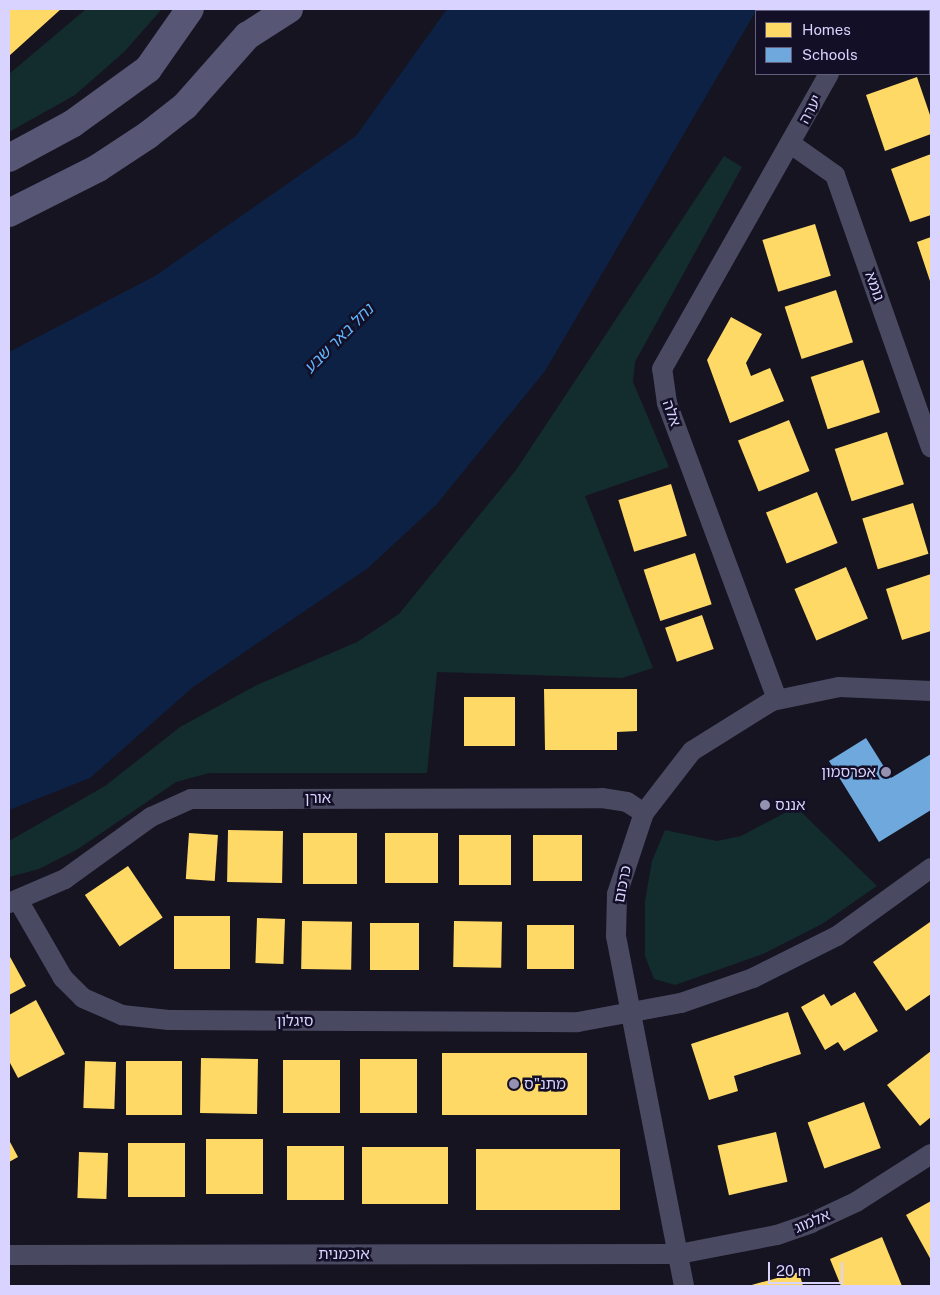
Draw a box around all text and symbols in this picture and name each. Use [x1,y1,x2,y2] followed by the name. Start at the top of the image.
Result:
[755,10,930,75] legend
[802,21,851,38] text: Homes
[802,46,858,63] text: Schools
[795,91,825,127] street label: יערה
[862,269,888,303] street label: גומא
[300,300,378,378] water label: נחל באר שבע
[659,397,685,429] street label: אלה
[821,763,876,781] place label: אפרסמון
[880,766,892,778] marker: אפרסמון
[305,789,331,807] street label: אורן
[775,796,805,814] place label: אננס
[759,799,771,811] marker: אננס
[610,864,634,904] street label: כרכום
[277,1012,313,1030] street label: סיגלון
[524,1075,566,1093] place label: מתנ"ס
[508,1078,520,1090] marker: מתנ"ס
[791,1205,833,1237] street label: אלמוג
[318,1245,370,1263] street label: אוכמנית
[770,1252,845,1284] scale bar
[776,1262,811,1279] text: 20 m

